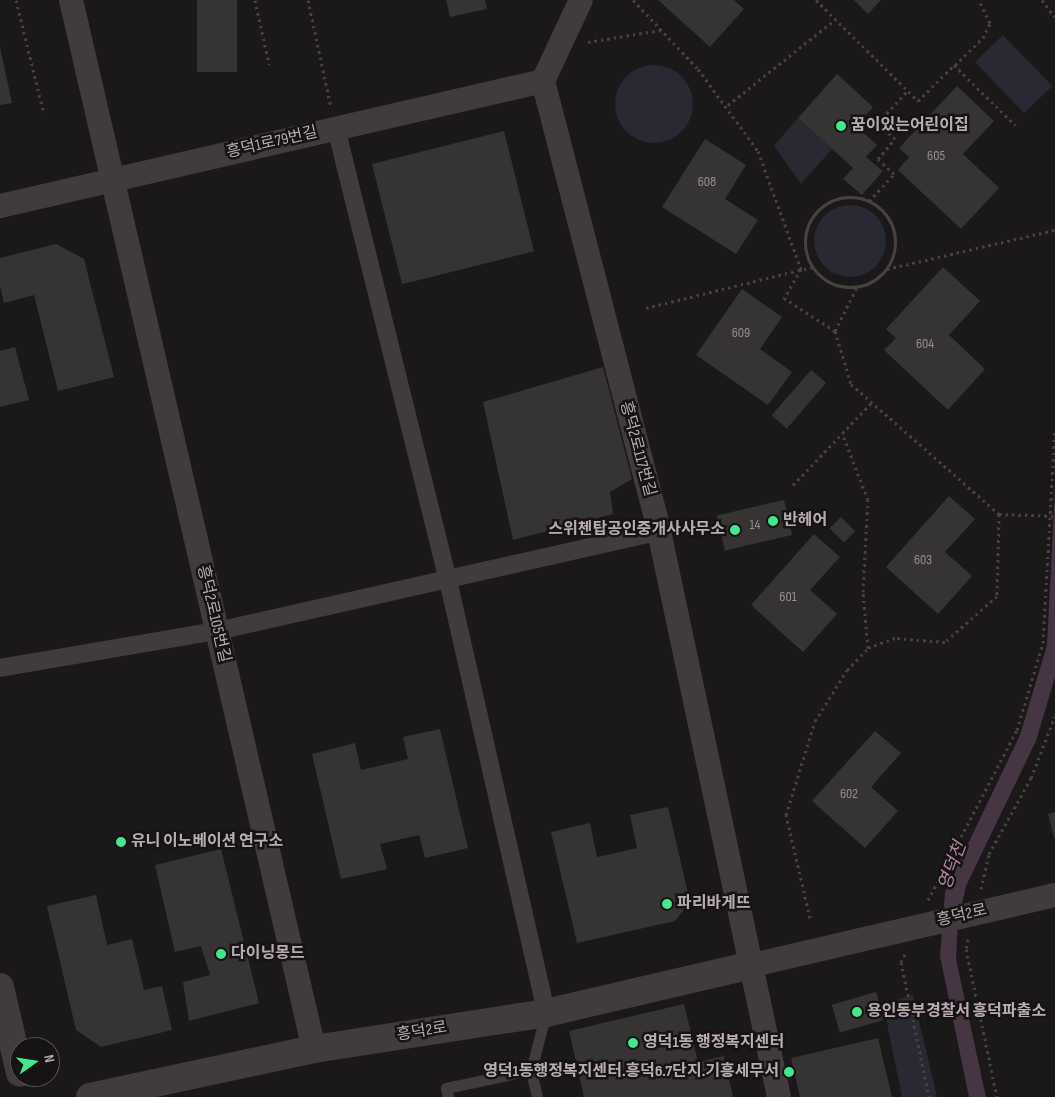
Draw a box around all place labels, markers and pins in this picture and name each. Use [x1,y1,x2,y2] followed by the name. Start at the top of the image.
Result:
[851,116,969,136] place label: 꿈이있는어린이집
[835,120,847,132] marker: 꿈이있는어린이집
[783,511,827,531] place label: 반헤어
[767,515,779,527] marker: 반헤어
[548,520,725,540] place label: 스위첸탑공인중개사사무소
[729,524,741,536] marker: 스위첸탑공인중개사사무소
[131,832,283,852] place label: 유니 이노베이션 연구소
[115,836,127,848] marker: 유니 이노베이션 연구소
[677,894,751,914] place label: 파리바게뜨
[661,898,673,910] marker: 파리바게뜨
[231,944,305,964] place label: 다이닝몽드
[215,948,227,960] marker: 다이닝몽드
[867,1002,1046,1022] place label: 용인동부경찰서 흥덕파출소
[851,1006,863,1018] marker: 용인동부경찰서 흥덕파출소
[643,1033,784,1053] place label: 영덕1동 행정복지센터
[627,1037,639,1049] marker: 영덕1동 행정복지센터
[483,1062,779,1082] place label: 영덕1동행정복지센터.흥덕6.7단지.기흥세무서
[783,1066,795,1078] marker: 영덕1동행정복지센터.흥덕6.7단지.기흥세무서

